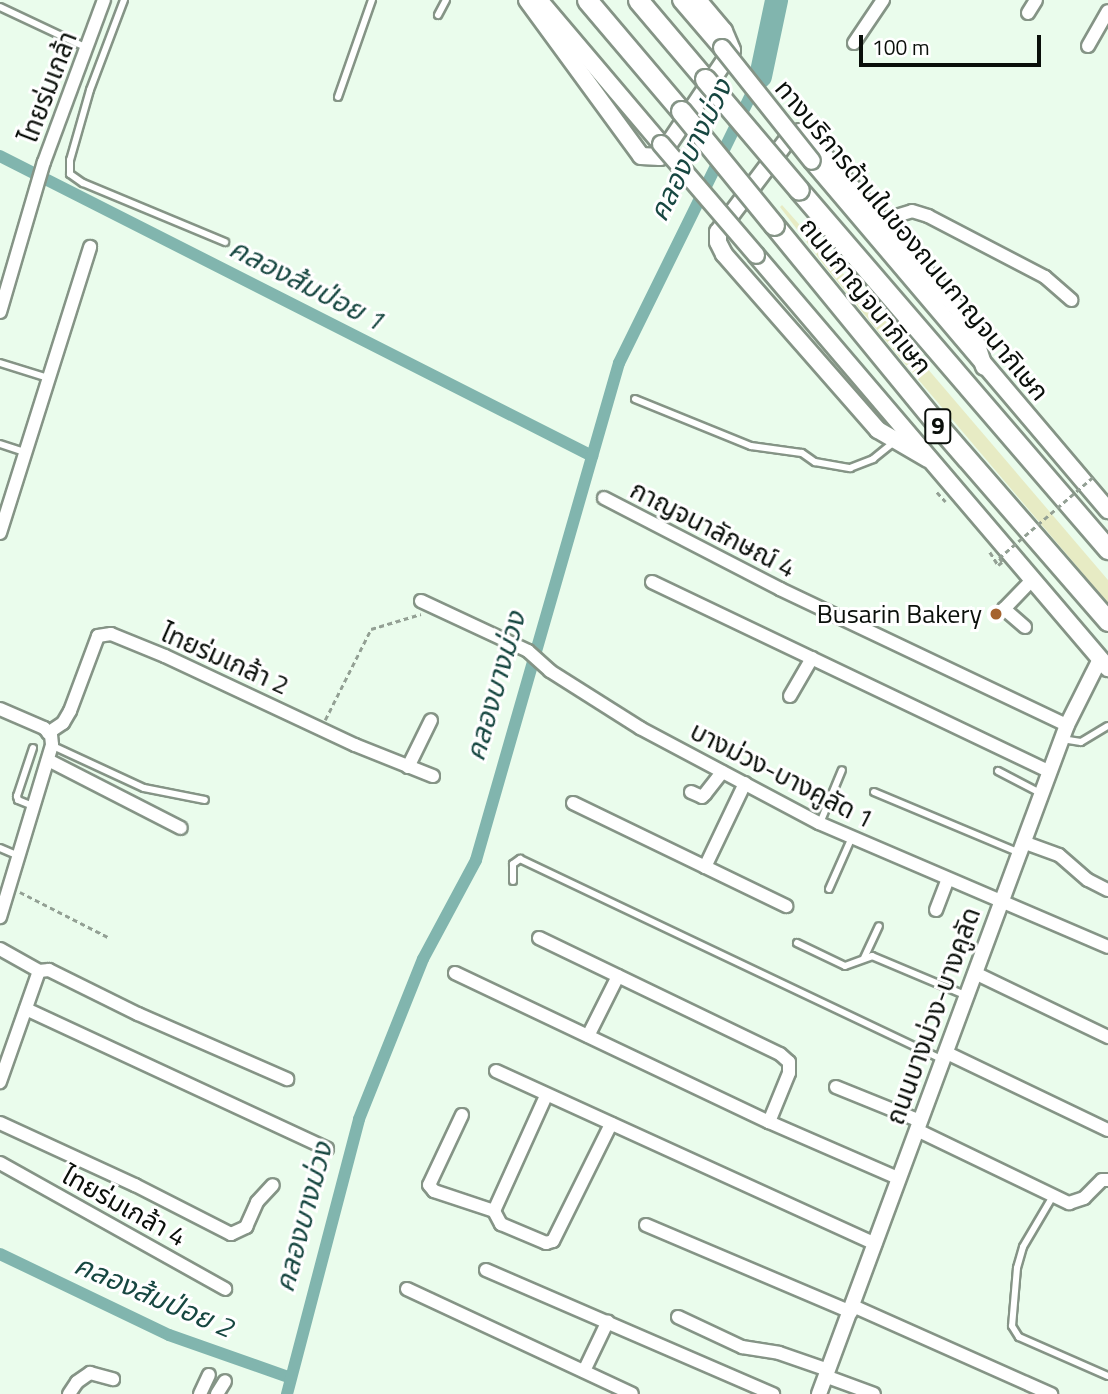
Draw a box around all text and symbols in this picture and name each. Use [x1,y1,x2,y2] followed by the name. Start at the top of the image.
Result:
[863,21,1045,65] scale bar
[13,27,83,147] street label: ไทยร่มเกล้า
[872,31,929,63] text: 100 m
[768,73,1056,407] street label: ทางบริการด้านในของถนนกาญจนาภิเษก
[641,74,739,226] water label: คลองบางม่วง
[793,211,939,381] street label: ถนนกาญจนาภิเษก
[224,231,390,337] water label: คลองส้มป่อย 1
[924,405,952,446] road number: 9
[625,474,801,584] street label: กาญจนาลักษณ์ 4
[817,598,982,630] place label: Busarin Bakery
[988,606,1004,622] marker: Busarin Bakery
[458,608,532,764] water label: คลองบางม่วง
[156,617,294,701] street label: ไทยร่มเกล้า 2
[685,715,879,835] street label: บางม่วง-บางคูลัด 1
[879,903,987,1129] street label: ถนนบางม่วง-บางคูลัด
[267,1138,339,1296] water label: คลองบางม่วง
[57,1159,191,1253] street label: ไทยร่มเกล้า 4
[70,1248,238,1344] water label: คลองส้มป่อย 2

